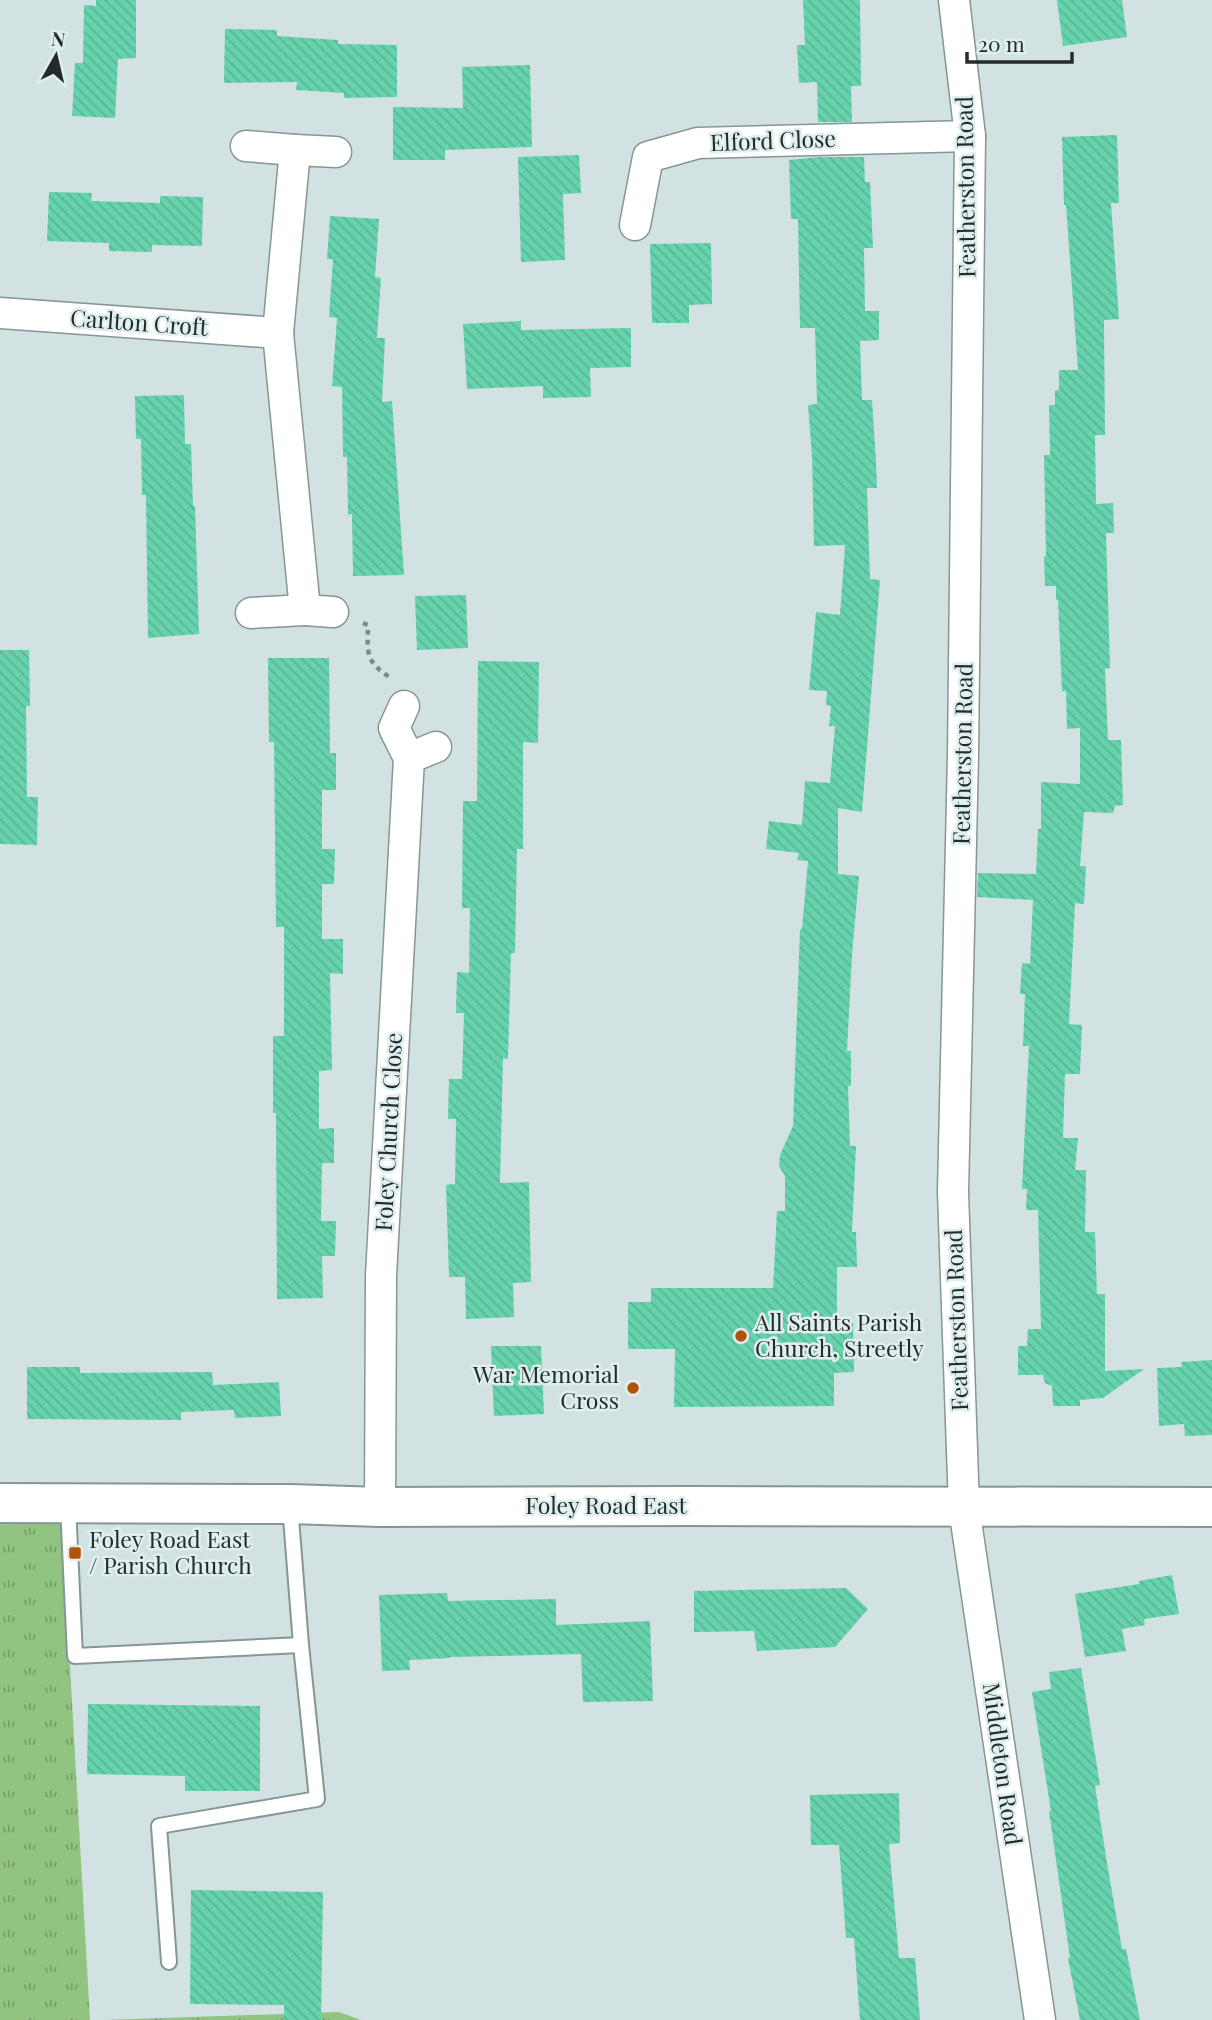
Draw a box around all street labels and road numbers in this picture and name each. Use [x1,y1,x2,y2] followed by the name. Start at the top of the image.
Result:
[947,96,982,278] street label: Featherston Road
[709,122,836,157] street label: Elford Close
[69,301,210,342] street label: Carlton Croft
[944,663,979,845] street label: Featherston Road
[367,1032,408,1232] street label: Foley Church Close
[937,1229,974,1412] street label: Featherston Road
[525,1489,688,1520] street label: Foley Road East
[977,1680,1030,1847] street label: Middleton Road

